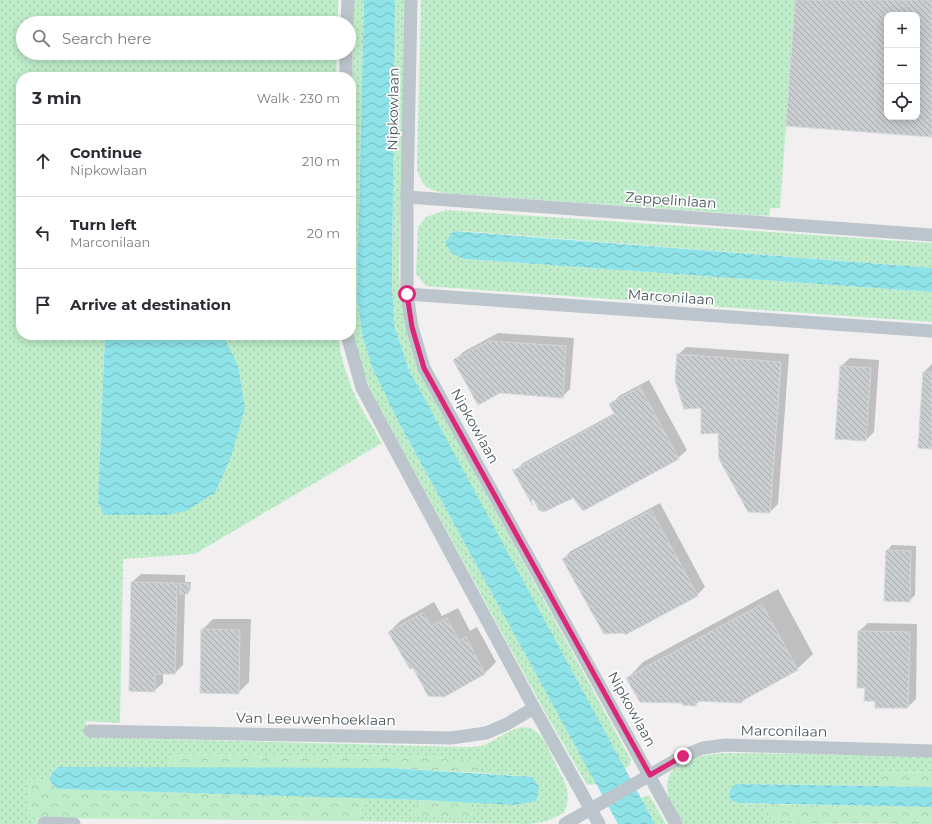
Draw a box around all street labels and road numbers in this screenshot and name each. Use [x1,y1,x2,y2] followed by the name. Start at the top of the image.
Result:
[383,67,403,151] street label: Nipkowlaan
[625,188,717,212] street label: Zeppelinlaan
[627,285,715,309] street label: Marconilaan
[447,385,503,467] street label: Nipkowlaan
[604,668,660,750] street label: Nipkowlaan
[236,709,396,729] street label: Van Leeuwenhoeklaan
[741,721,827,741] street label: Marconilaan

